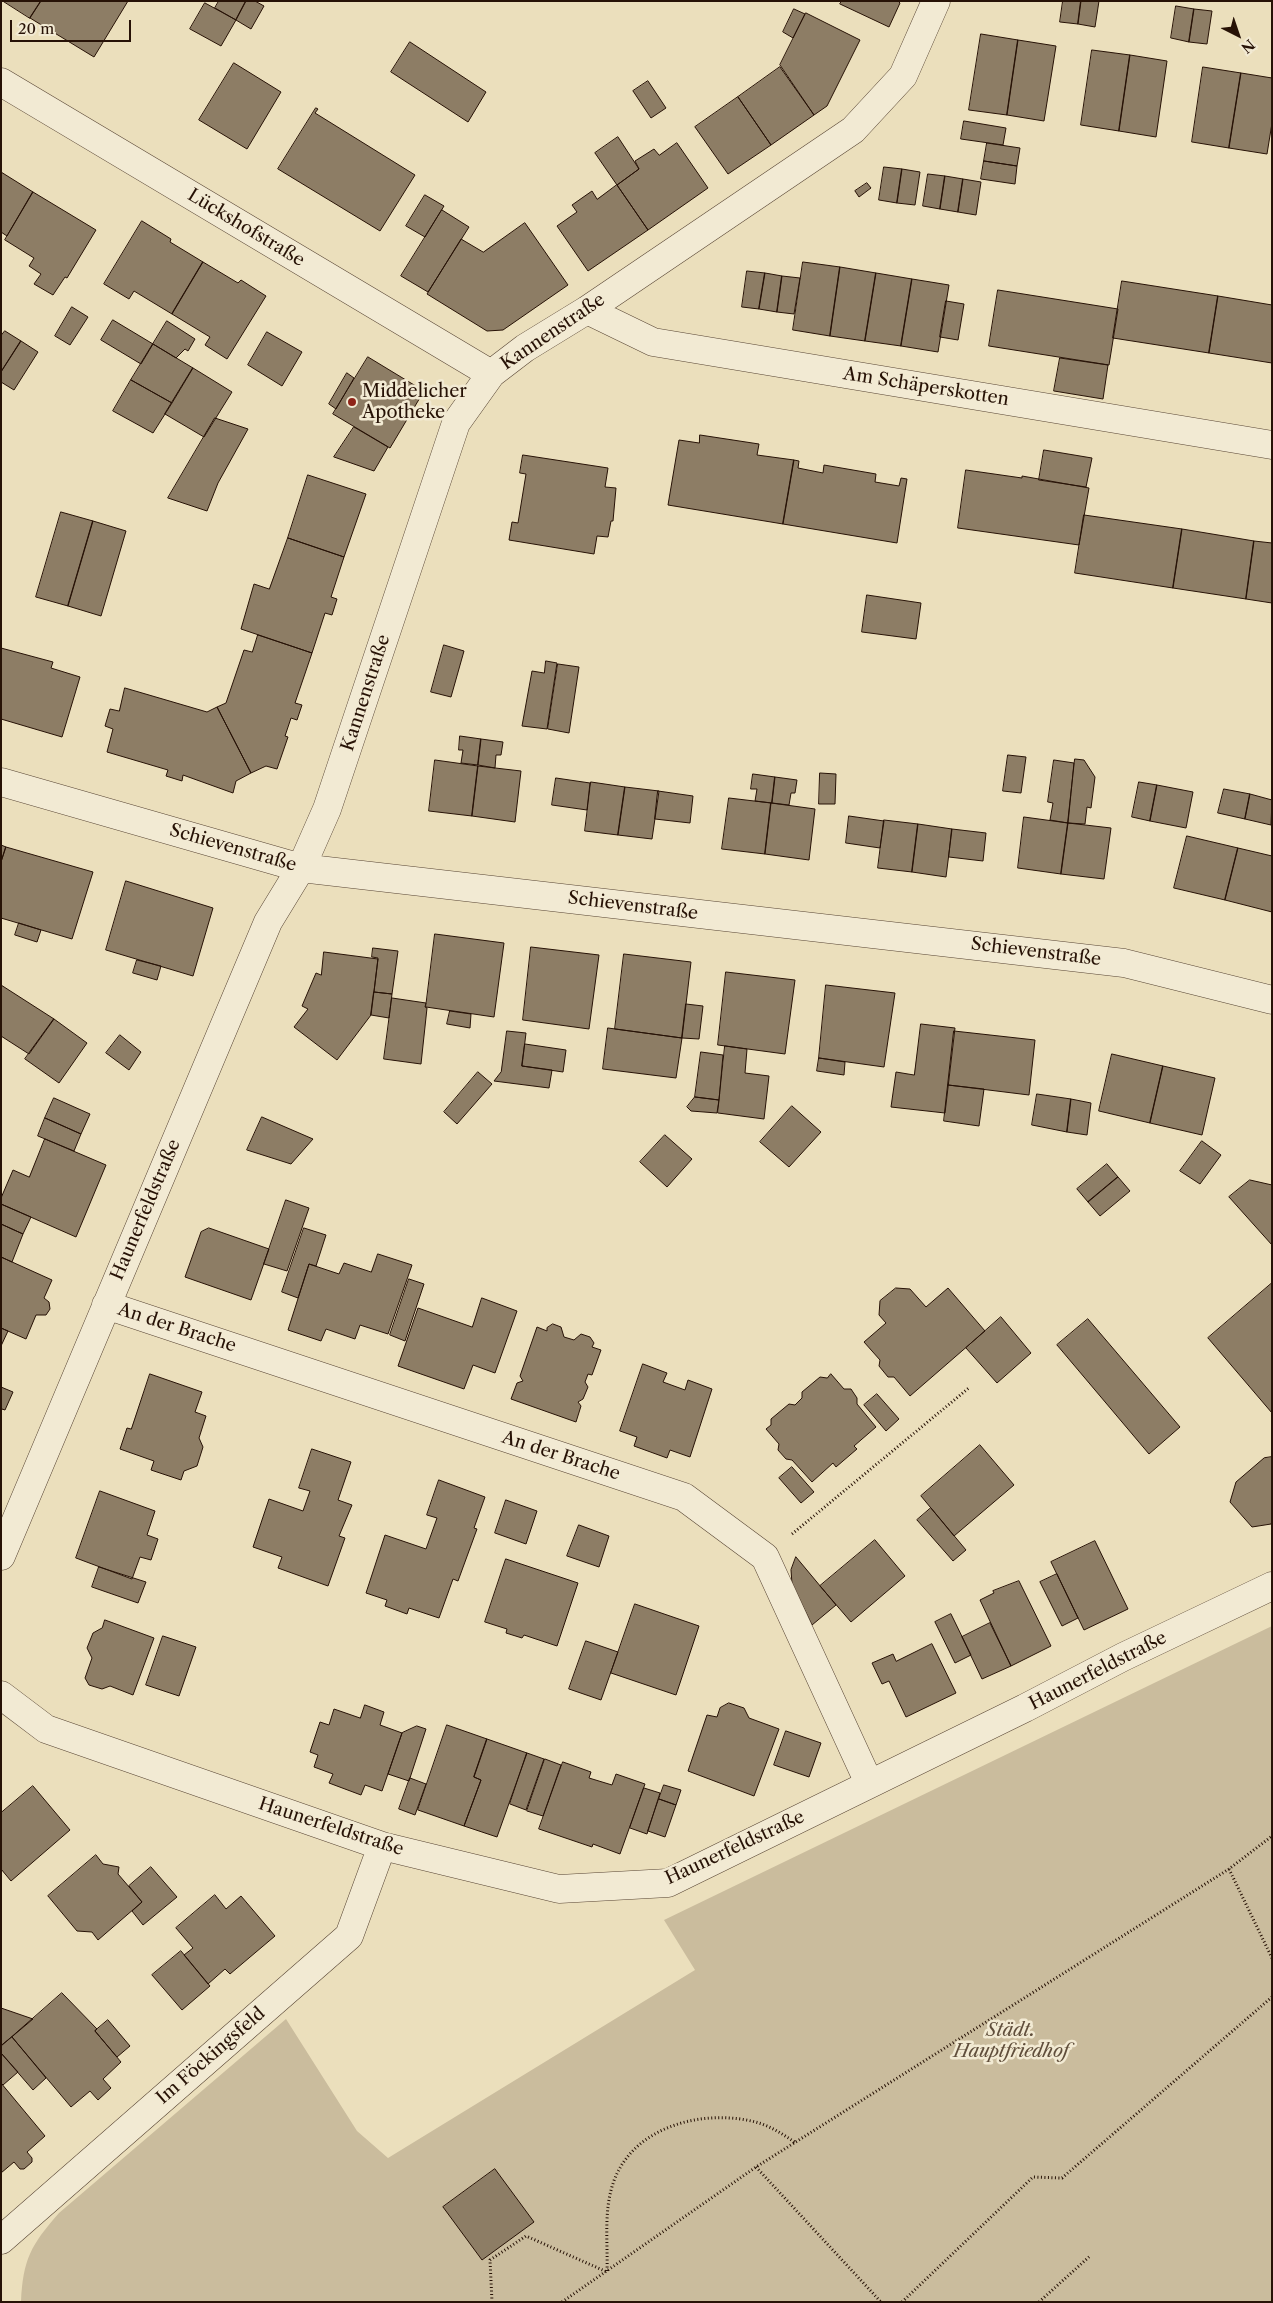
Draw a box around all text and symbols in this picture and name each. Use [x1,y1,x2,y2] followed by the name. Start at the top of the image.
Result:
[12,10,134,42] scale bar
[1213,10,1263,60] north arrow
[18,19,54,38] text: 20 m
[1237,36,1258,57] text: N
[184,185,308,271] street label: Lückshofstraße
[497,289,609,375] street label: Kannenstraße
[842,363,1010,411] street label: Am Schäperskotten
[362,381,467,424] place label: Middelicher Apotheke
[346,396,358,408] marker: Middelicher Apotheke
[337,632,395,754] street label: Kannenstraße
[167,820,299,876] street label: Schievenstraße
[567,887,699,925] street label: Schievenstraße
[970,933,1102,971] street label: Schievenstraße
[107,1136,185,1284] street label: Haunerfeldstraße
[115,1299,239,1357] street label: An der Brache
[499,1427,623,1485] street label: An der Brache
[1026,1627,1170,1715] street label: Haunerfeldstraße
[256,1793,406,1861] street label: Haunerfeldstraße
[662,1806,808,1890] street label: Haunerfeldstraße
[152,2003,270,2109] street label: Im Föckingsfeld
[954,2020,1068,2062] park label: Städt. Hauptfriedhof

